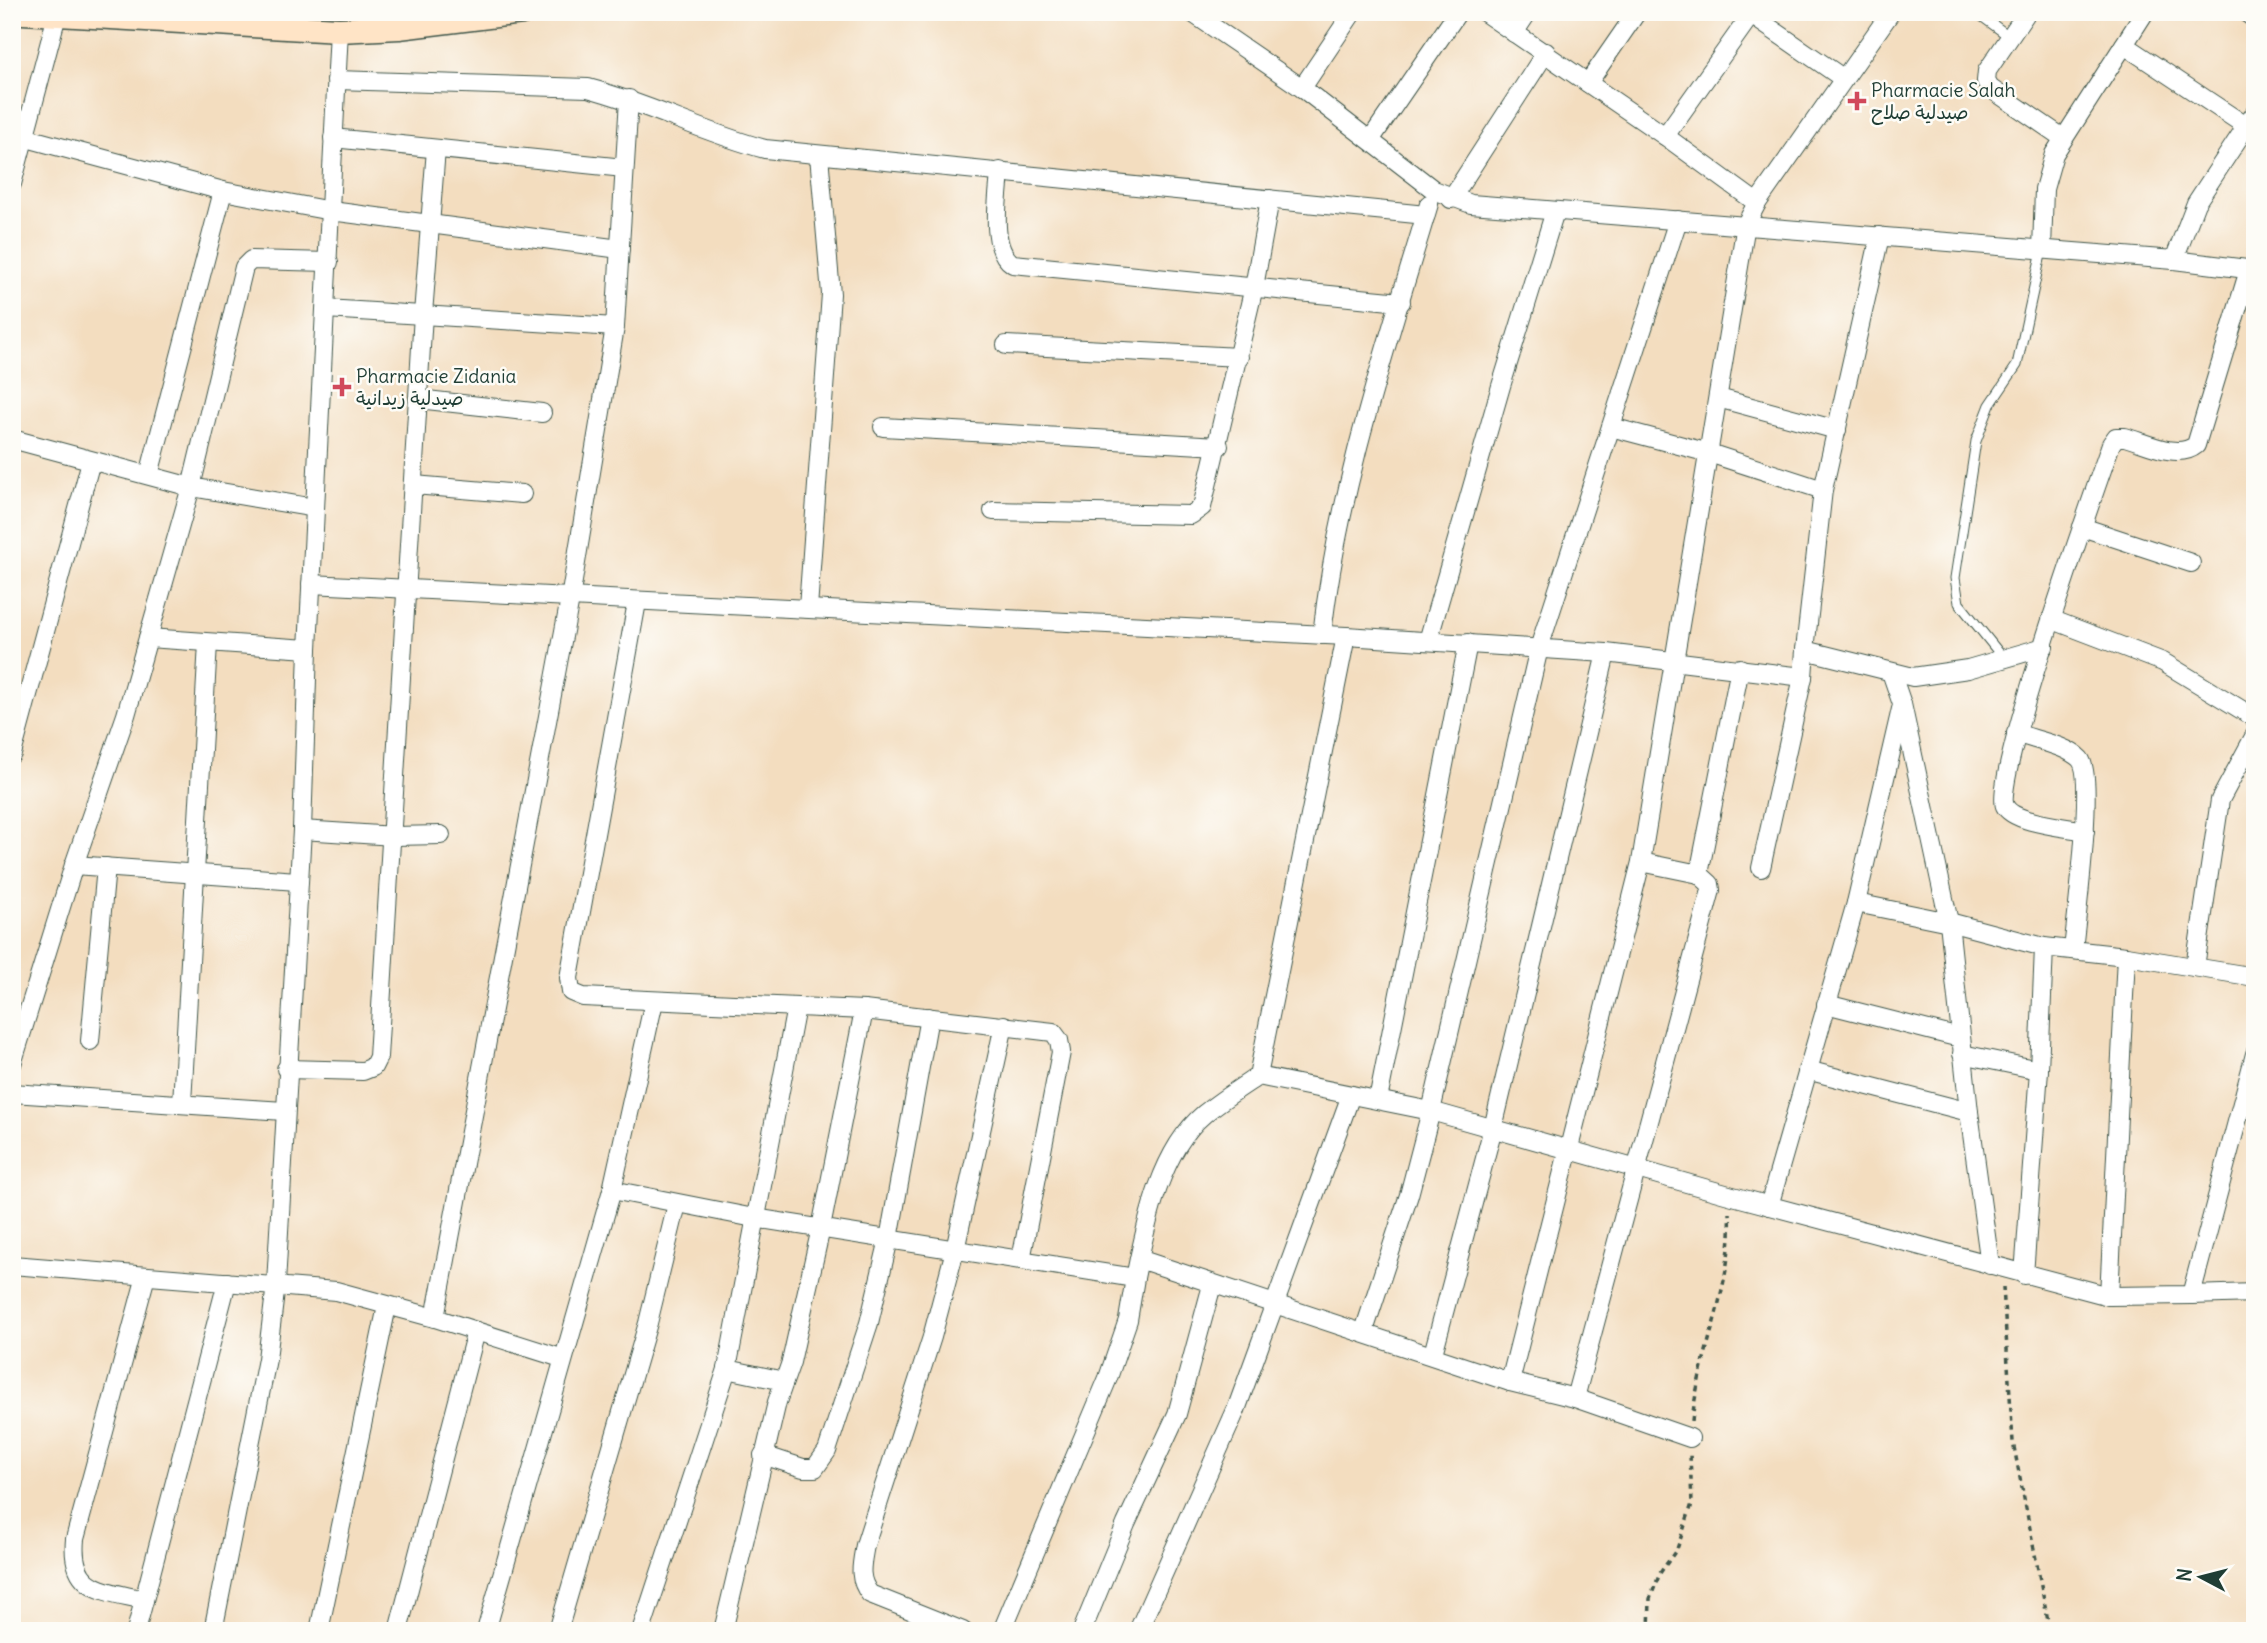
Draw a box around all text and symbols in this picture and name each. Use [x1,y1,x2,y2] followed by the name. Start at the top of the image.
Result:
[1871,78,2016,125] place label: Pharmacie Salah صيدلية صلاح
[1849,93,1865,109] marker: Pharmacie Salah صيدلية صلاح
[356,364,516,410] place label: Pharmacie Zidania صيدلية زيدانية
[334,379,350,395] marker: Pharmacie Zidania صيدلية زيدانية
[2166,1542,2236,1612] north arrow
[2171,1567,2197,1583] text: N

